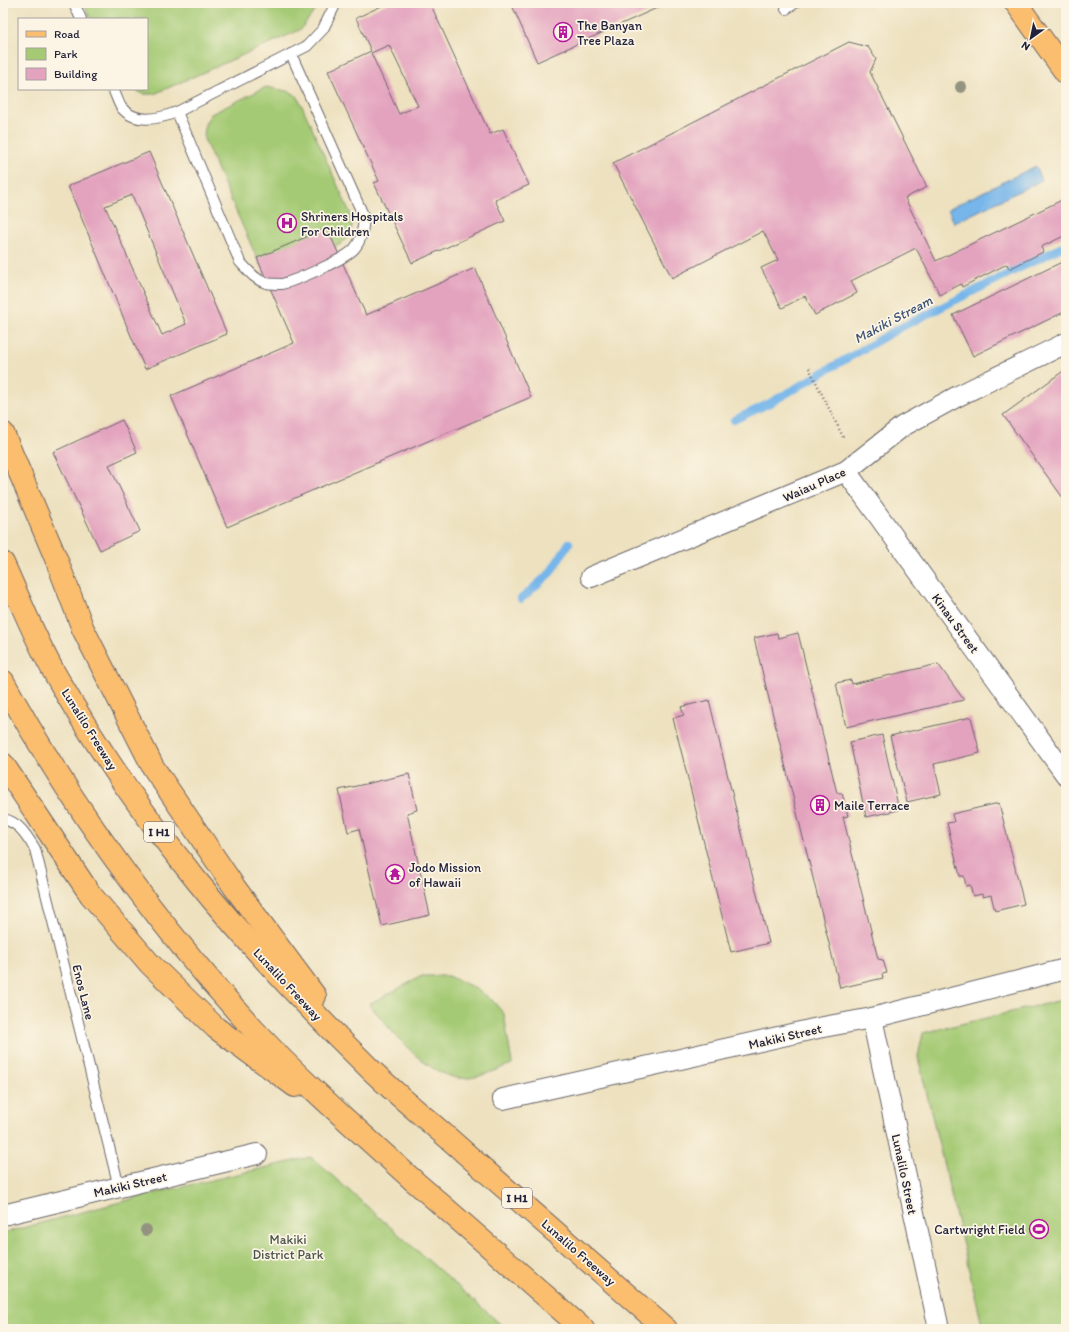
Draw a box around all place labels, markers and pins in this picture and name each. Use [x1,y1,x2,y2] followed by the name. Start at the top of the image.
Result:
[577,18,643,48] place label: The Banyan Tree Plaza
[552,21,574,43] building icon: The Banyan Tree Plaza
[301,209,404,239] place label: Shriners Hospitals For Children
[276,212,298,234] hospital icon: Shriners Hospitals For Children
[809,794,831,816] building icon: Maile Terrace
[834,798,910,813] place label: Maile Terrace
[409,860,482,890] place label: Jodo Mission of Hawaii
[384,863,406,885] temple icon: Jodo Mission of Hawaii
[1028,1218,1050,1240] sports icon: Cartwright Field
[934,1222,1025,1237] place label: Cartwright Field

